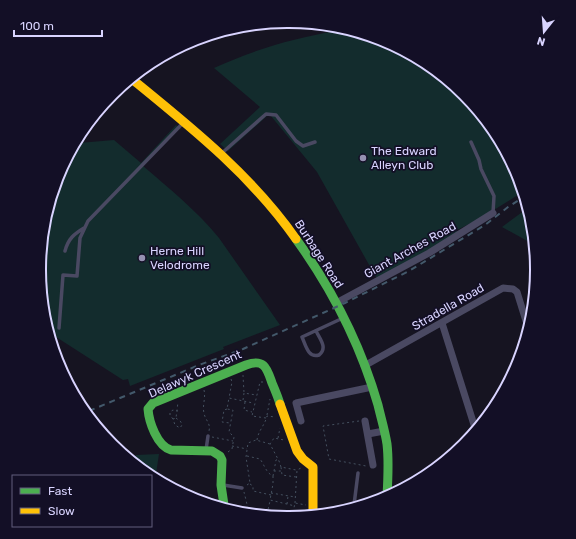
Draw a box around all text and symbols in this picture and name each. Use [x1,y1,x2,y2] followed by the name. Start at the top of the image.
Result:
[14,12,102,38] scale bar
[524,12,564,52] north arrow
[20,19,54,33] text: 100 m
[535,34,547,48] text: N
[371,144,437,172] place label: The Edward Alleyn Club
[358,153,368,163] marker: The Edward Alleyn Club
[292,217,346,291] street label: Burbage Road
[362,219,458,281] street label: Giant Arches Road
[150,244,210,272] place label: Herne Hill Velodrome
[137,253,147,263] marker: Herne Hill Velodrome
[409,281,487,333] street label: Stradella Road
[146,347,244,401] street label: Delawyk Crescent
[12,475,152,527] legend
[48,484,72,498] text: Fast
[48,504,75,518] text: Slow

